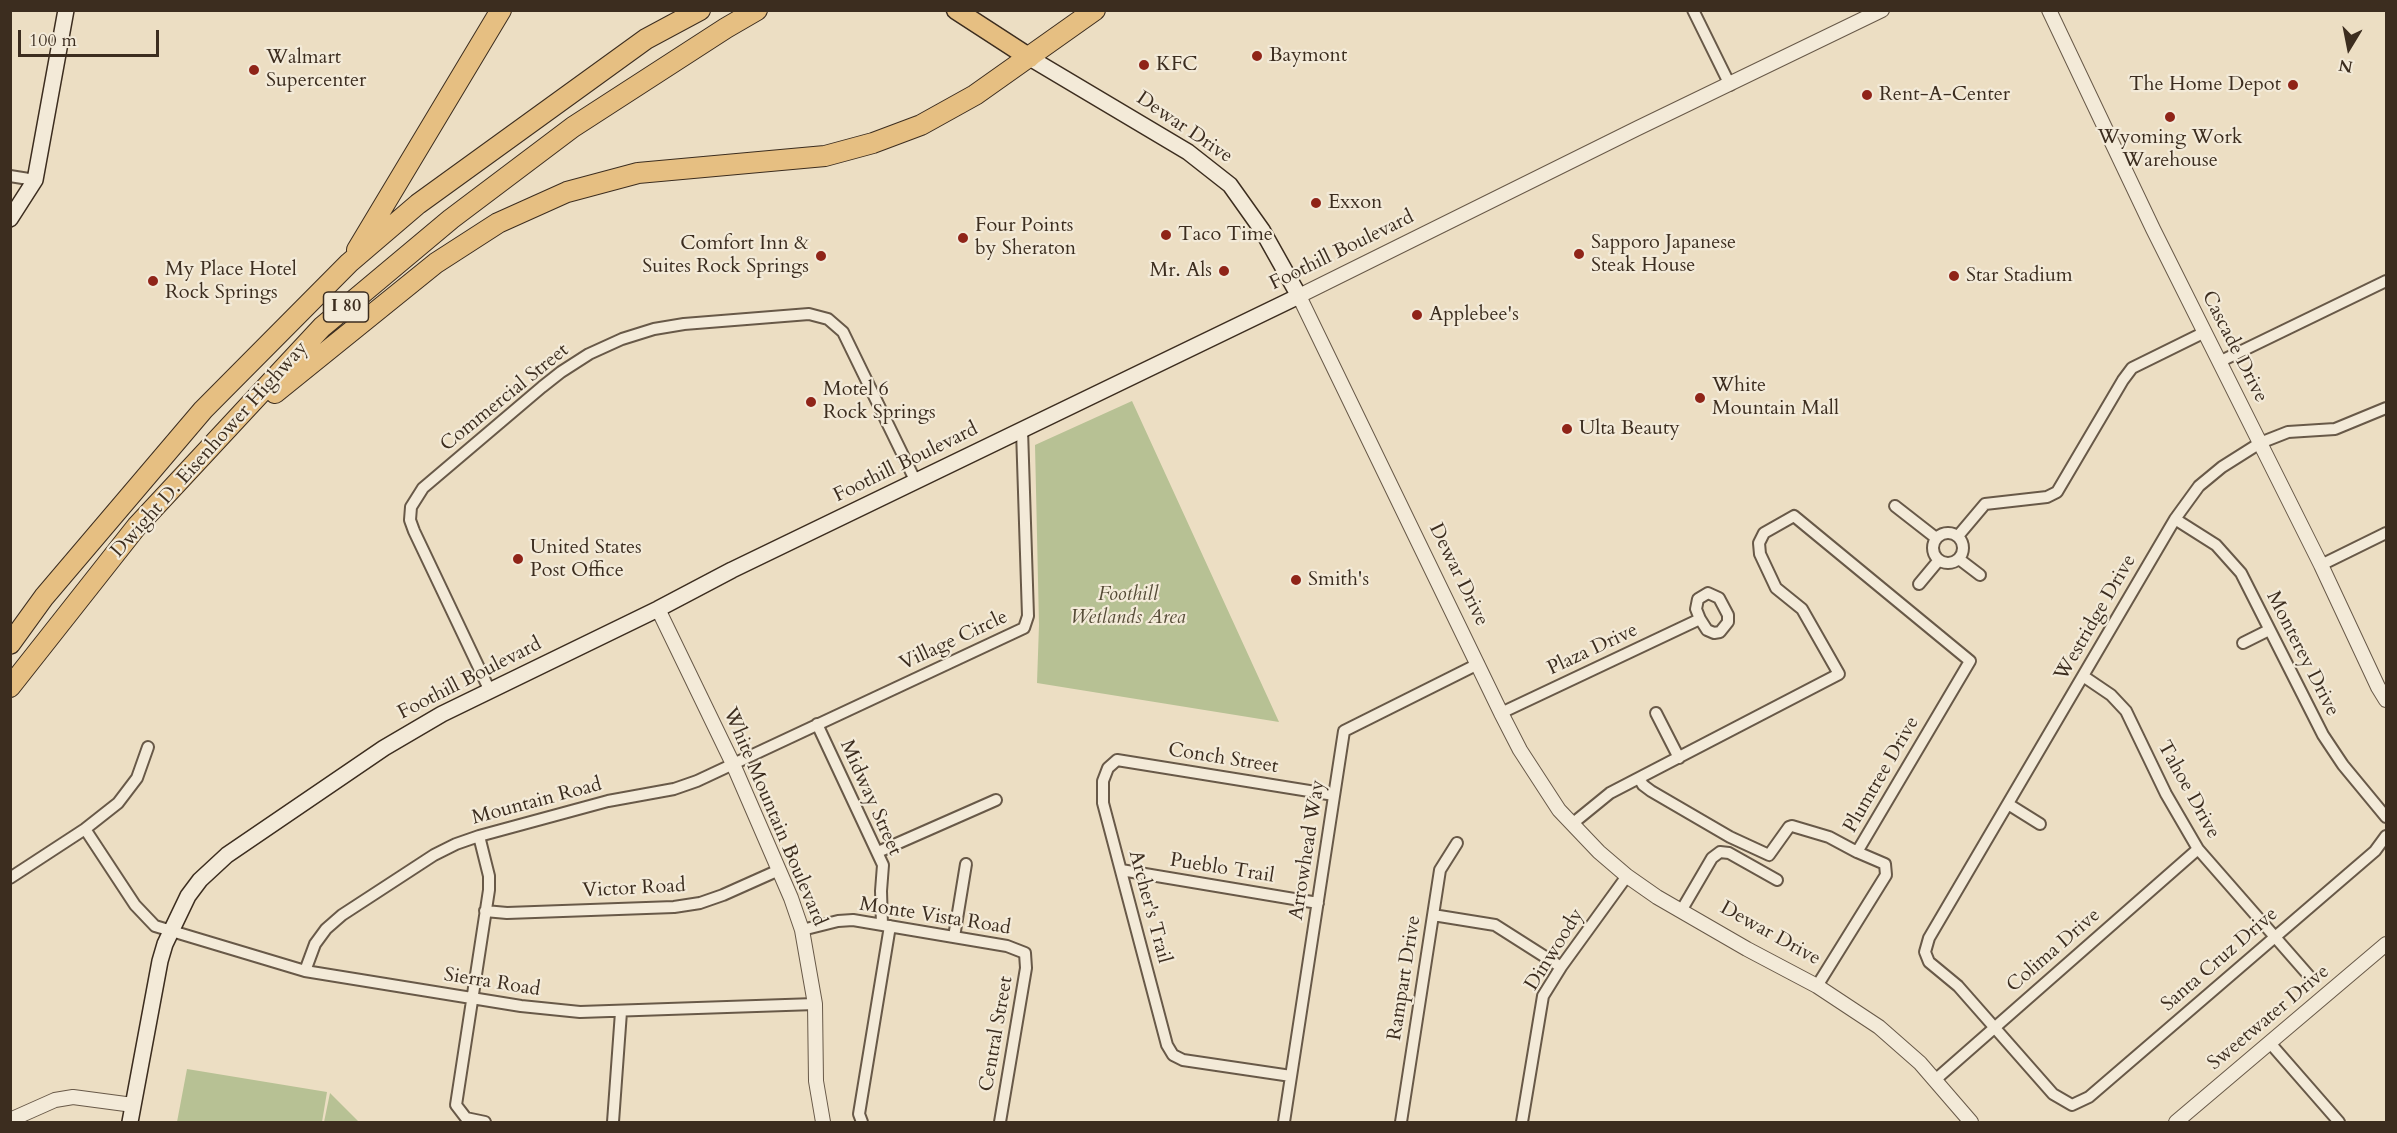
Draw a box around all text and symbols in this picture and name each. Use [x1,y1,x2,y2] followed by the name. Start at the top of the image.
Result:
[21,18,162,56] scale bar
[2319,18,2379,78] north arrow
[29,28,77,53] text: 100 m
[1269,44,1347,68] place label: Baymont
[266,46,366,93] place label: Walmart Supercenter
[1250,49,1264,63] marker: Baymont
[1156,53,1198,77] place label: KFC
[2337,54,2355,78] text: N
[1137,58,1151,72] marker: KFC
[247,63,261,77] marker: Walmart Supercenter
[2129,73,2281,97] place label: The Home Depot
[2286,78,2300,92] marker: The Home Depot
[1879,83,2010,107] place label: Rent-A-Center
[1131,87,1237,169] street label: Dewar Drive
[1860,88,1874,102] marker: Rent-A-Center
[2163,110,2177,124] marker: Wyoming Work Warehouse
[2098,126,2242,173] place label: Wyoming Work Warehouse
[1328,191,1382,215] place label: Exxon
[1309,196,1323,210] marker: Exxon
[1266,206,1418,296] street label: Foothill Boulevard
[975,214,1076,261] place label: Four Points by Sheraton
[1178,223,1273,247] place label: Taco Time
[1159,228,1173,242] marker: Taco Time
[956,231,970,245] marker: Four Points by Sheraton
[1591,231,1736,278] place label: Sapporo Japanese Steak House
[642,232,809,279] place label: Comfort Inn & Suites Rock Springs
[1572,247,1586,261] marker: Sapporo Japanese Steak House
[814,249,828,263] marker: Comfort Inn & Suites Rock Springs
[165,258,297,305] place label: My Place Hotel Rock Springs
[1149,259,1212,283] place label: Mr. Als
[1217,264,1231,278] marker: Mr. Als
[1966,264,2073,288] place label: Star Stadium
[1947,269,1961,283] marker: Star Stadium
[146,274,160,288] marker: My Place Hotel Rock Springs
[2196,287,2272,407] street label: Cascade Drive
[324,292,368,322] road number: I 80
[1429,303,1519,327] place label: Applebee's
[1410,308,1424,322] marker: Applebee's
[106,337,314,563] street label: Dwight D. Eisenhower Highway
[436,339,574,457] street label: Commercial Street
[1712,374,1839,421] place label: White Mountain Mall
[823,378,936,425] place label: Motel 6 Rock Springs
[1693,391,1707,405] marker: White Mountain Mall
[804,395,818,409] marker: Motel 6 Rock Springs
[1579,417,1680,441] place label: Ulta Beauty
[830,418,982,508] street label: Foothill Boulevard
[1560,422,1574,436] marker: Ulta Beauty
[1423,520,1493,630] street label: Dewar Drive
[530,536,642,583] place label: United States Post Office
[2050,551,2142,685] street label: Westridge Drive
[511,552,525,566] marker: United States Post Office
[1308,568,1369,592] place label: Smith's
[1289,573,1303,587] marker: Smith's
[1070,583,1186,630] park label: Foothill Wetlands Area
[2260,587,2344,721] street label: Monterey Drive
[896,606,1012,676] street label: Village Circle
[1544,619,1642,681] street label: Plaza Drive
[394,633,546,725] street label: Foothill Boulevard
[717,704,831,930] street label: White Mountain Boulevard
[1839,713,1925,837] street label: Plumtree Drive
[834,737,906,859] street label: Midway Street
[2151,737,2225,843] street label: Tahoe Drive
[1166,738,1280,780] street label: Conch Street
[470,773,604,831] street label: Mountain Road
[1285,778,1331,922] street label: Arrowhead Way
[1122,848,1176,966] street label: Archer's Trail
[1168,849,1276,889] street label: Pueblo Trail
[582,874,686,904] street label: Victor Road
[858,893,1012,941] street label: Monte Vista Road
[1716,897,1824,971] street label: Dewar Drive
[2157,903,2283,1017] street label: Santa Cruz Drive
[2002,904,2106,998] street label: Colima Drive
[1520,905,1590,995] street label: Dinwoody
[1383,914,1427,1042] street label: Rampart Drive
[2203,960,2335,1076] street label: Sweetwater Drive
[442,964,542,1002] street label: Sierra Road
[975,975,1019,1093] street label: Central Street

